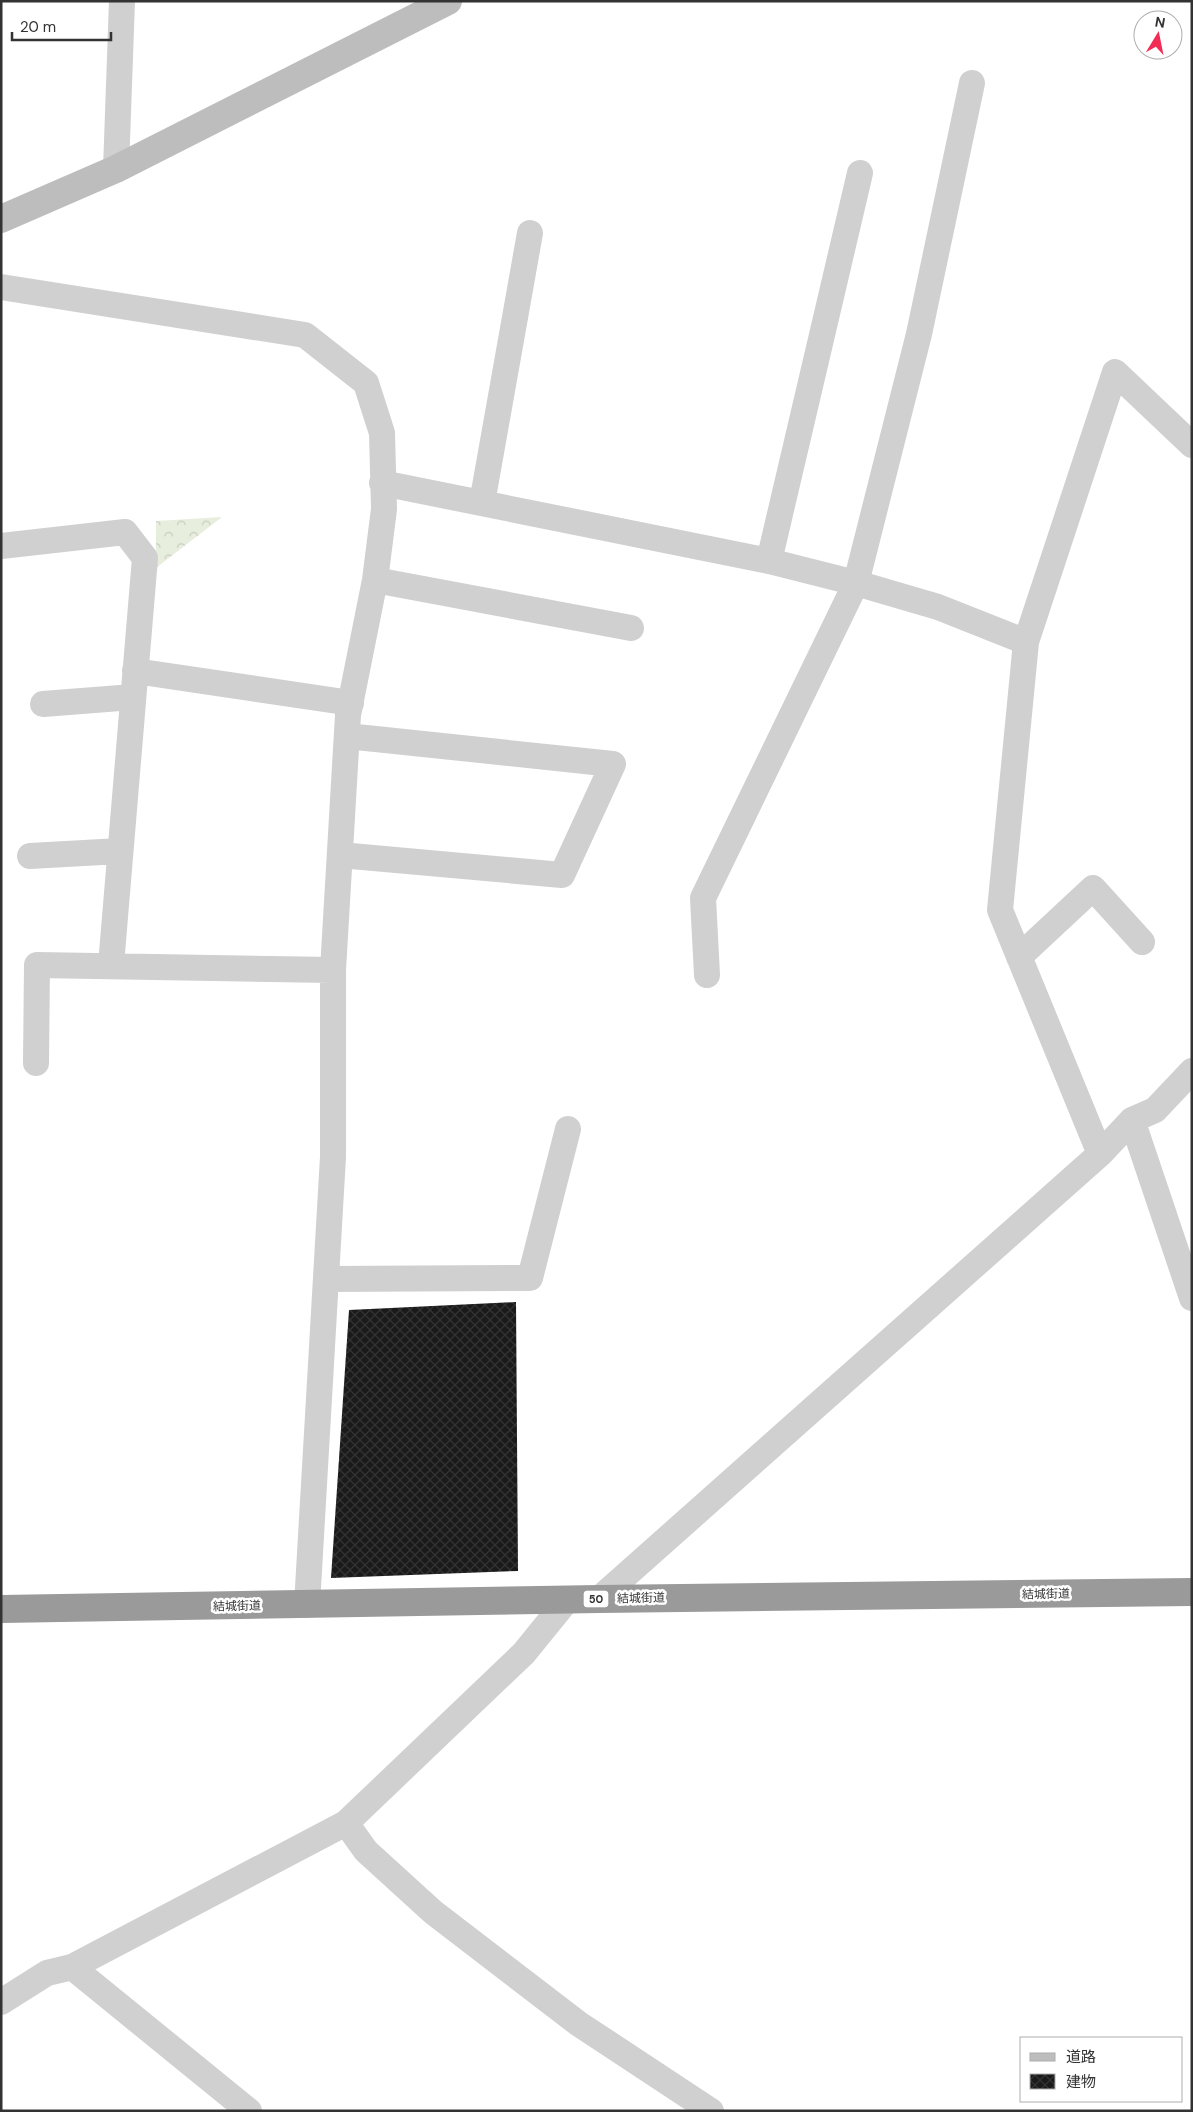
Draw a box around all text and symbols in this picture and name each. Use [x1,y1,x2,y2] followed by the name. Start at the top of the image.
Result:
[12,10,111,42] scale bar
[1133,10,1183,60] north arrow
[1154,12,1167,32] text: N
[20,17,56,37] text: 20 m
[1022,1586,1070,1602] street label: 結城街道
[584,1590,608,1608] road number: 50
[617,1590,665,1606] street label: 結城街道
[213,1598,261,1614] street label: 結城街道
[1020,2037,1183,2102] legend
[1066,2047,1096,2067] text: 道路
[1066,2072,1096,2092] text: 建物

